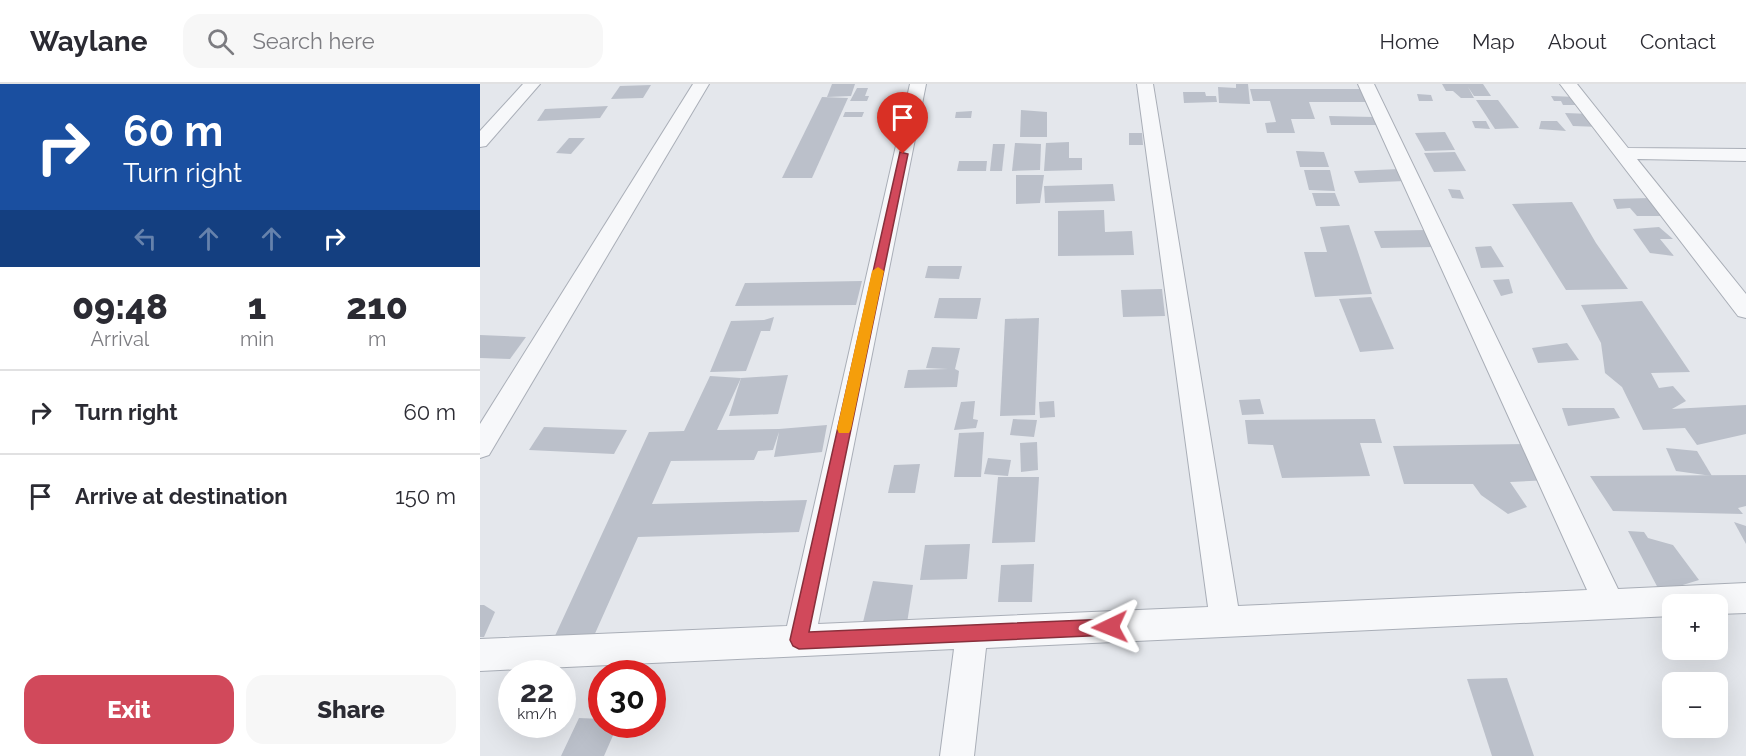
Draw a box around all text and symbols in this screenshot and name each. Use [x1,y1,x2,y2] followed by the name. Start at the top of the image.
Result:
[183,14,603,68] search box
[30,25,147,58] text: Waylane
[204,25,237,58] icon: search
[252,28,375,54] text: Search here
[1380,29,1439,54] text: Home
[1472,29,1515,54] text: Map
[1548,29,1607,54] text: About
[1640,29,1716,54] text: Contact
[877,92,928,154] pin
[886,101,919,134] icon: arrive
[123,107,223,156] text: 60 m
[24,108,102,186] icon: right
[123,157,242,188] text: Turn right
[129,222,162,255] icon: left
[192,222,225,255] icon: ahead
[255,222,288,255] icon: ahead
[318,222,351,255] icon: right
[72,285,168,327] text: 09:48
[248,285,266,327] text: 1
[346,285,408,327] text: 210
[91,327,149,351] text: Arrival
[240,327,274,351] text: min
[368,327,386,351] text: m
[24,396,57,429] icon: right
[75,399,178,425] text: Turn right
[403,399,456,425] text: 60 m
[24,480,57,513] icon: arrive
[75,483,288,509] text: Arrive at destination
[395,483,456,509] text: 150 m
[1662,594,1728,738] map controls
[1662,594,1728,660] button: +
[1078,595,1142,659] position arrow
[588,660,666,738] speed limit sign: 30
[1662,672,1728,738] button: −
[520,674,554,709] text: 22
[24,675,234,744] button: Exit
[246,675,456,744] button: Share
[517,705,557,723] text: km/h

